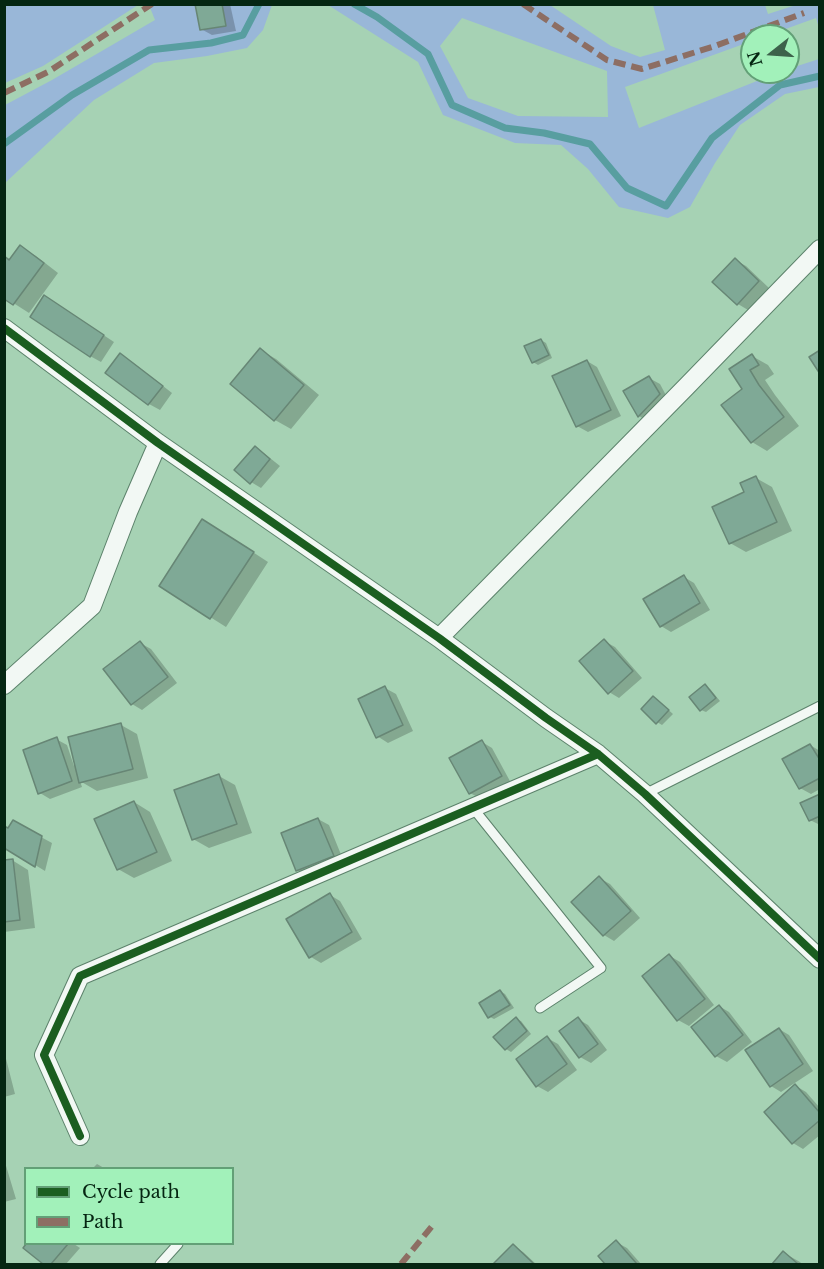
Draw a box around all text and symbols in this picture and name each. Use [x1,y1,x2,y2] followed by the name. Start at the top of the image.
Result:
[740,24,800,84] north arrow
[743,49,766,69] text: N
[24,1167,234,1245] legend
[82,1181,180,1203] text: Cycle path
[82,1211,123,1233] text: Path

